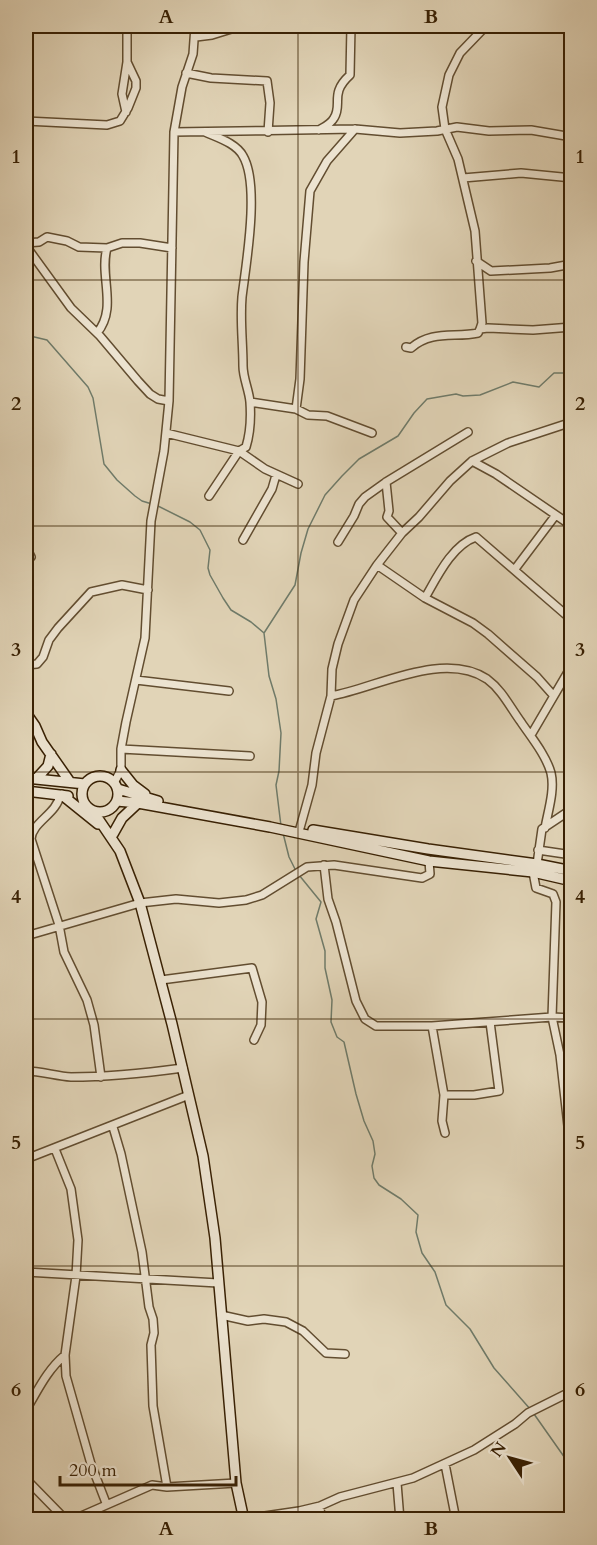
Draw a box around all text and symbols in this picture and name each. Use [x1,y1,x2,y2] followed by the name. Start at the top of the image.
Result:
[158,3,174,30] text: A
[424,3,438,30] text: B
[11,143,21,170] text: 1
[575,143,585,170] text: 1
[11,390,21,417] text: 2
[575,390,585,417] text: 2
[11,636,21,663] text: 3
[575,636,585,663] text: 3
[11,883,21,910] text: 4
[575,883,585,910] text: 4
[11,1129,21,1156] text: 5
[575,1129,585,1156] text: 5
[11,1376,21,1403] text: 6
[575,1376,585,1403] text: 6
[480,1428,540,1488] north arrow
[486,1438,512,1462] text: N
[60,1449,236,1487] scale bar
[69,1458,117,1483] text: 200 m
[158,1515,174,1542] text: A
[424,1515,438,1542] text: B

